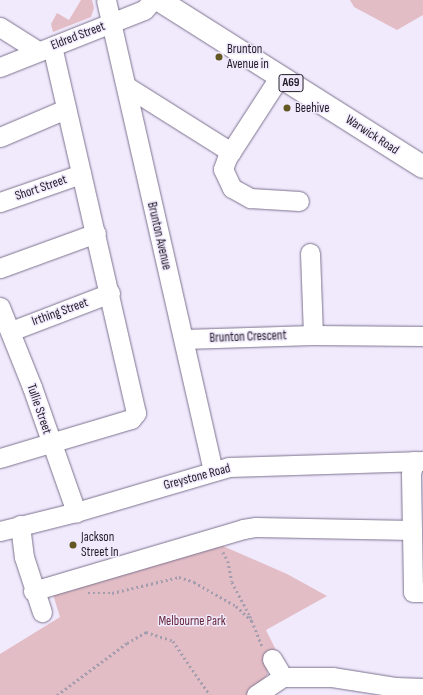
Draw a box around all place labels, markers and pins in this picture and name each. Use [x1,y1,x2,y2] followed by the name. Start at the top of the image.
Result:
[227,42,269,73] place label: Brunton Avenue in
[214,52,224,62] marker: Brunton Avenue in
[295,100,329,116] place label: Beehive
[282,103,292,113] marker: Beehive
[81,530,119,561] place label: Jackson Street In
[68,540,78,550] marker: Jackson Street In

